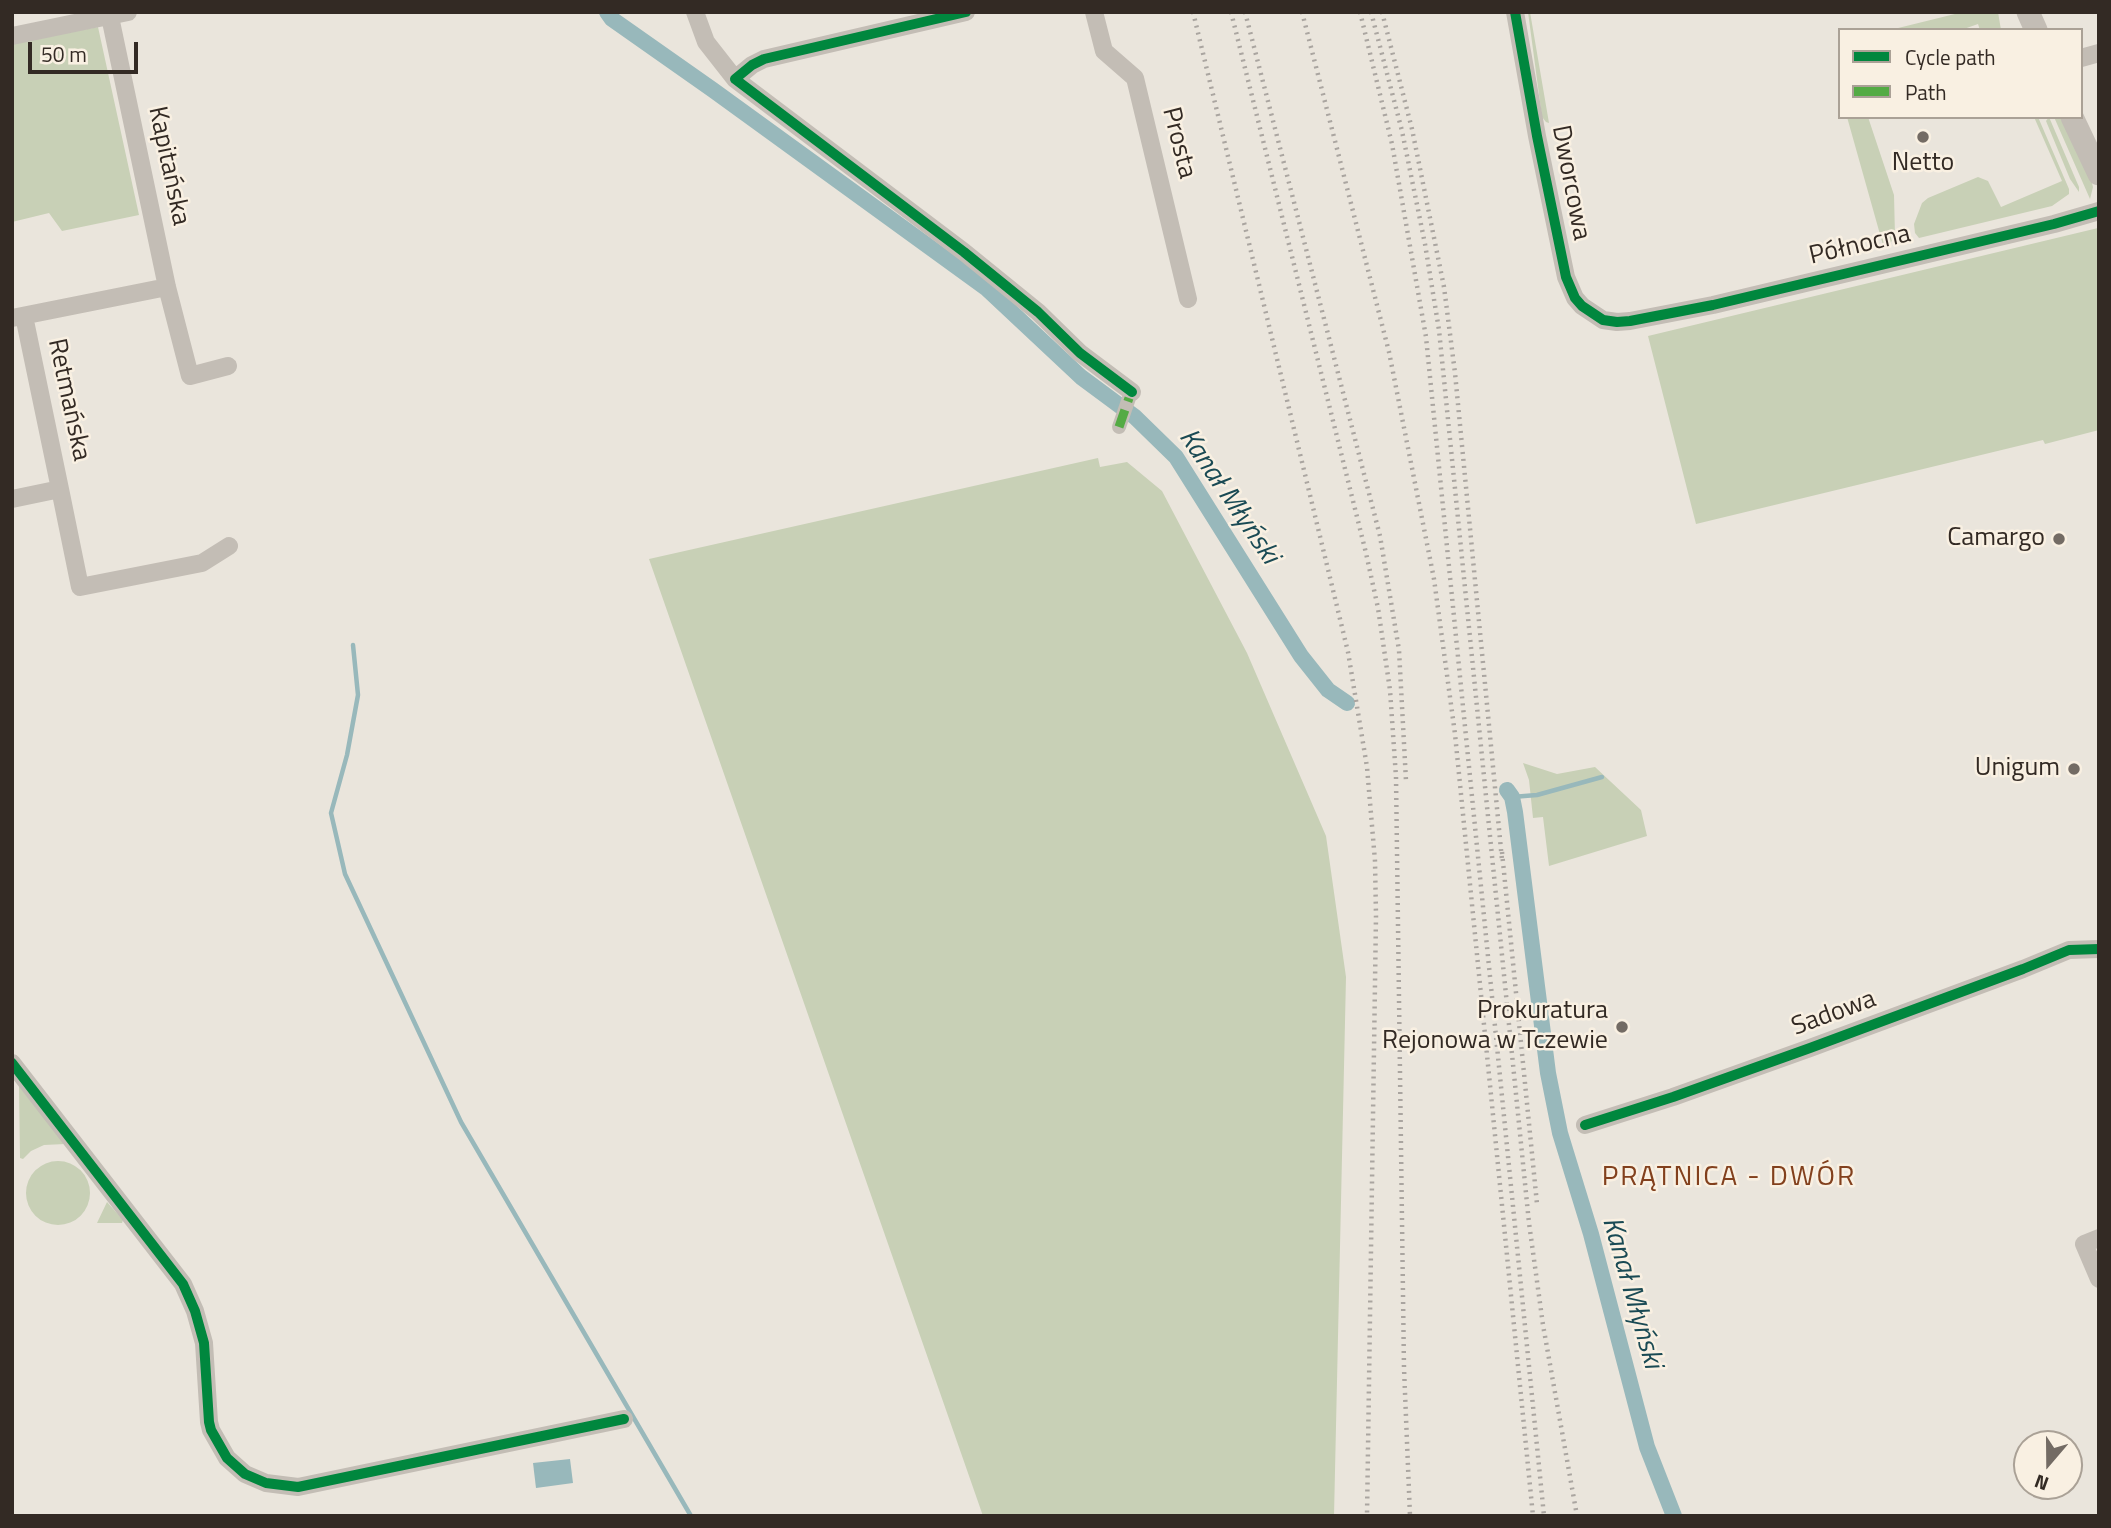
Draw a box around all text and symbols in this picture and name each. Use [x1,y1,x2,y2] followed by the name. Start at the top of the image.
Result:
[32,28,142,72] scale bar
[1838,28,2083,119] legend
[41,38,87,70] text: 50 m
[1905,41,1996,73] text: Cycle path
[1905,76,1947,108] text: Path
[140,104,196,228] street label: Kapitańska
[1154,104,1202,182] street label: Prosta
[1544,123,1596,243] street label: Dworcowa
[1915,129,1931,145] marker: Netto
[1892,148,1954,180] place label: Netto
[1806,219,1914,273] street label: Północna
[40,336,96,464] street label: Retmańska
[1170,423,1286,571] water label: Kanał Młyński
[1947,523,2045,555] place label: Camargo
[2051,531,2067,547] marker: Camargo
[1975,753,2060,785] place label: Unigum
[2066,761,2082,777] marker: Unigum
[1788,984,1880,1044] street label: Sadowa
[1382,996,1608,1058] place label: Prokuratura Rejonowa w Tczewie
[1614,1019,1630,1035] marker: Prokuratura Rejonowa w Tczewie
[1604,1161,1854,1195] district label: PRĄTNICA - DWÓR
[1593,1213,1669,1373] water label: Kanał Młyński
[2013,1430,2083,1500] north arrow
[2030,1467,2052,1499] text: N

